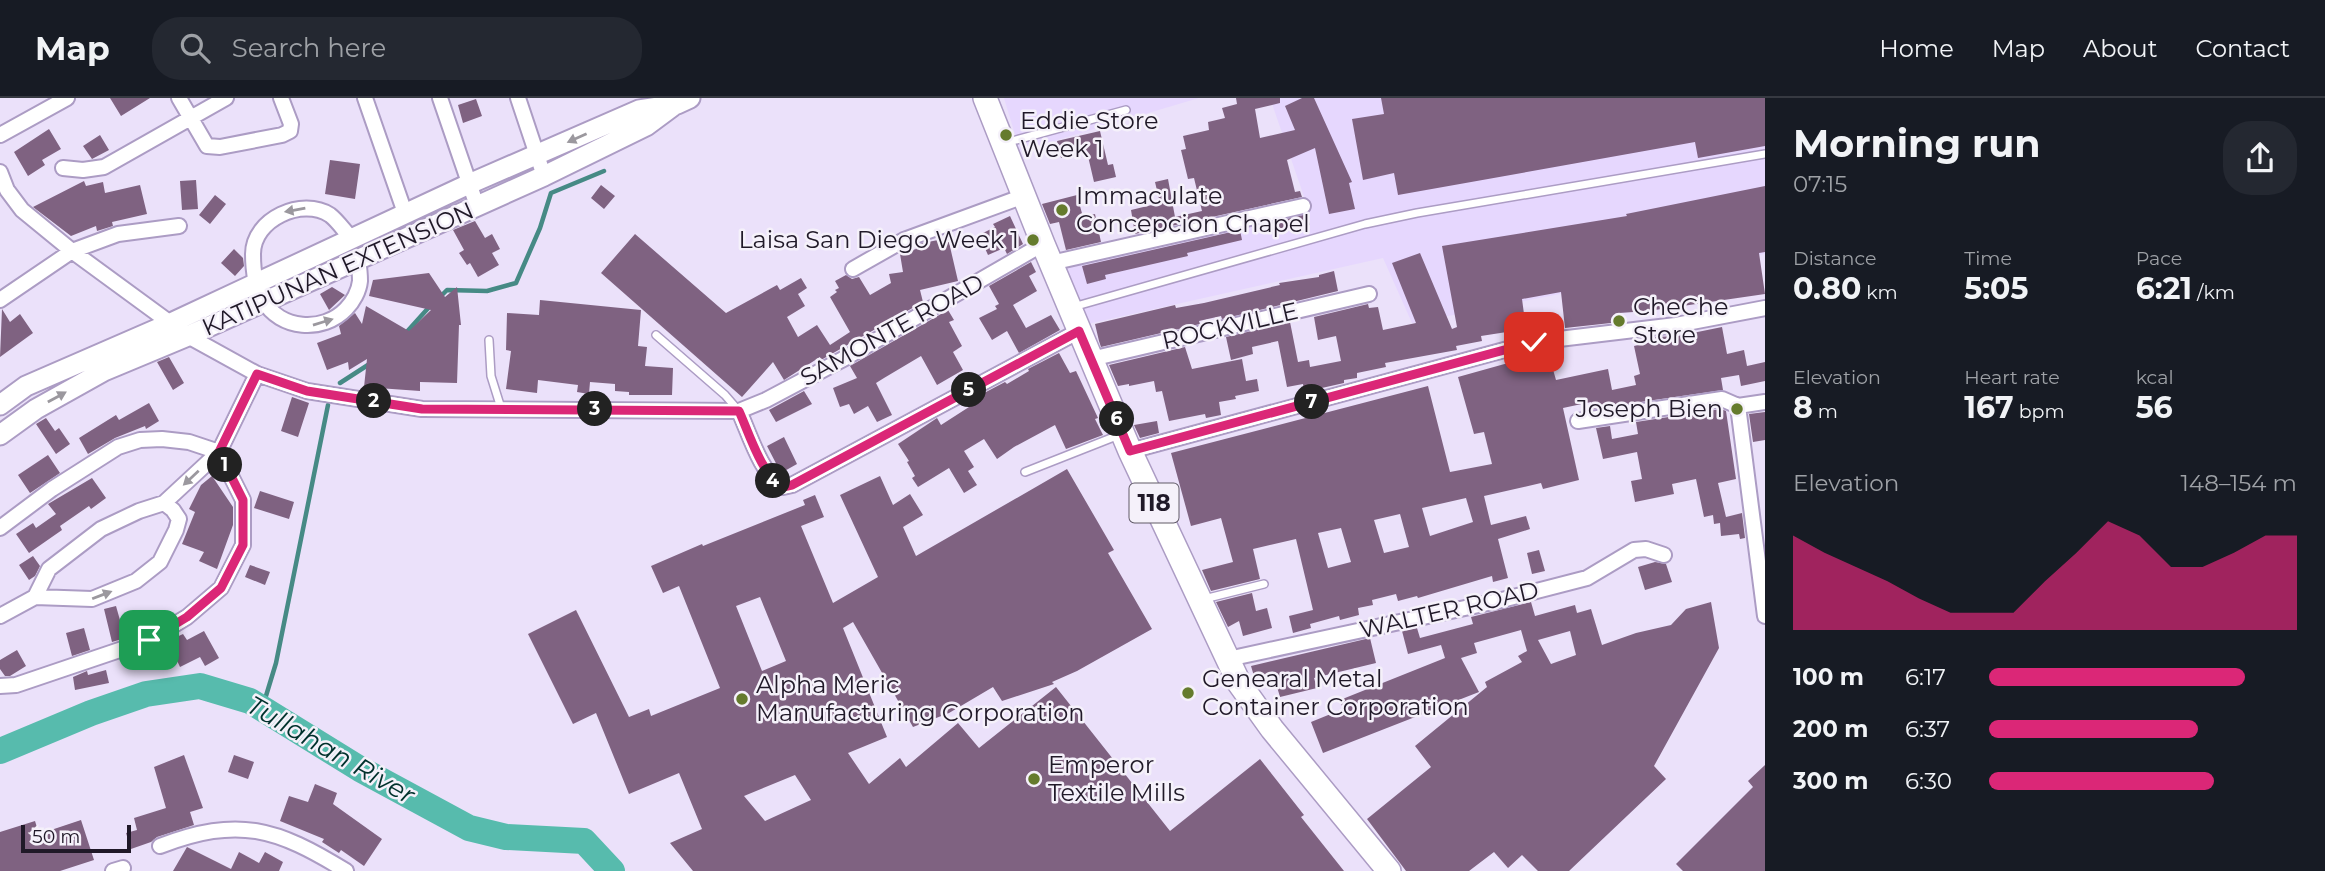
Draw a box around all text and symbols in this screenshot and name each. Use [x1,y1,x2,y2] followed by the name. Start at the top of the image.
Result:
[152,17,642,80] search box
[35,28,110,68] text: Map
[176,29,214,67] icon: search
[232,32,386,64] text: Search here
[1879,34,1954,63] text: Home
[1992,34,2045,63] text: Map
[2083,34,2157,63] text: About
[2195,34,2290,63] text: Contact
[1020,106,1159,163] place label: Eddie Store Week 1
[1793,120,2041,167] text: Morning run
[2223,121,2297,195] button: share
[998,127,1014,143] marker: Eddie Store Week 1
[566,132,587,143] one-way arrow
[1793,170,1847,198] text: 07:15
[1076,181,1310,238] place label: Immaculate Concepcion Chapel
[197,195,478,342] street label: KATIPUNAN EXTENSION
[1054,202,1070,218] marker: Immaculate Concepcion Chapel
[284,205,306,216] one-way arrow
[738,225,1019,254] place label: Laisa San Diego Week 1
[1025,232,1041,248] marker: Laisa San Diego Week 1
[1793,247,1876,270] text: Distance
[1964,247,2012,270] text: Time
[2136,247,2182,270] text: Pace
[795,267,988,392] street label: SAMONTE ROAD
[1793,270,1861,307] text: 0.80
[1964,270,2028,307] text: 5:05
[2136,270,2192,307] text: 6:21
[1861,281,1898,304] text: km
[2192,281,2235,304] text: /km
[1633,292,1728,349] place label: CheChe Store
[1159,296,1301,355] street label: ROCKVILLE
[1504,312,1564,372] pin
[1611,313,1627,329] marker: CheChe Store
[313,316,334,326] one-way arrow
[1515,323,1553,361] icon: check
[1793,366,1881,389] text: Elevation
[1964,366,2060,389] text: Heart rate
[2136,366,2174,389] text: kcal
[951,372,986,408] pin: 5
[963,378,974,401] text: 5
[356,384,392,418] pin: 2
[1294,384,1330,420] pin: 7
[368,389,379,412] text: 2
[1793,389,1813,426] text: 8
[1964,389,2014,426] text: 167
[2136,389,2173,426] text: 56
[1306,390,1317,413] text: 7
[47,392,67,403] one-way arrow
[578,392,612,426] pin: 3
[1575,394,1723,423] place label: Joseph Bien
[589,397,600,420] text: 3
[1813,400,1838,423] text: m
[2014,400,2065,423] text: bpm
[1729,401,1745,417] marker: Joseph Bien
[1100,402,1134,436] pin: 6
[1110,407,1123,430] text: 6
[208,448,243,482] pin: 1
[221,453,228,476] text: 1
[756,464,790,498] pin: 4
[183,469,200,485] one-way arrow
[766,469,779,492] text: 4
[1793,469,1899,497] text: Elevation
[2181,469,2297,497] text: 148–154 m
[1130,484,1178,522] road number: 118
[1356,575,1541,644] street label: WALTER ROAD
[92,589,113,600] one-way arrow
[119,610,179,670] pin
[130,621,168,659] icon: arrive
[1793,663,1864,691] text: 100 m
[1905,663,1946,691] text: 6:17
[1202,664,1469,721] place label: Genearal Metal Container Corporation
[756,670,1084,727] place label: Alpha Meric Manufacturing Corporation
[1180,685,1196,701] marker: Genearal Metal Container Corporation
[241,689,421,811] water label: Tullahan River
[734,691,750,707] marker: Alpha Meric Manufacturing Corporation
[1793,715,1868,743] text: 200 m
[1905,715,1950,743] text: 6:37
[1048,750,1185,807] place label: Emperor Textile Mills
[1793,767,1869,795] text: 300 m
[1905,767,1952,795] text: 6:30
[1026,771,1042,787] marker: Emperor Textile Mills
[21,822,131,854] scale bar
[32,825,80,848] text: 50 m

